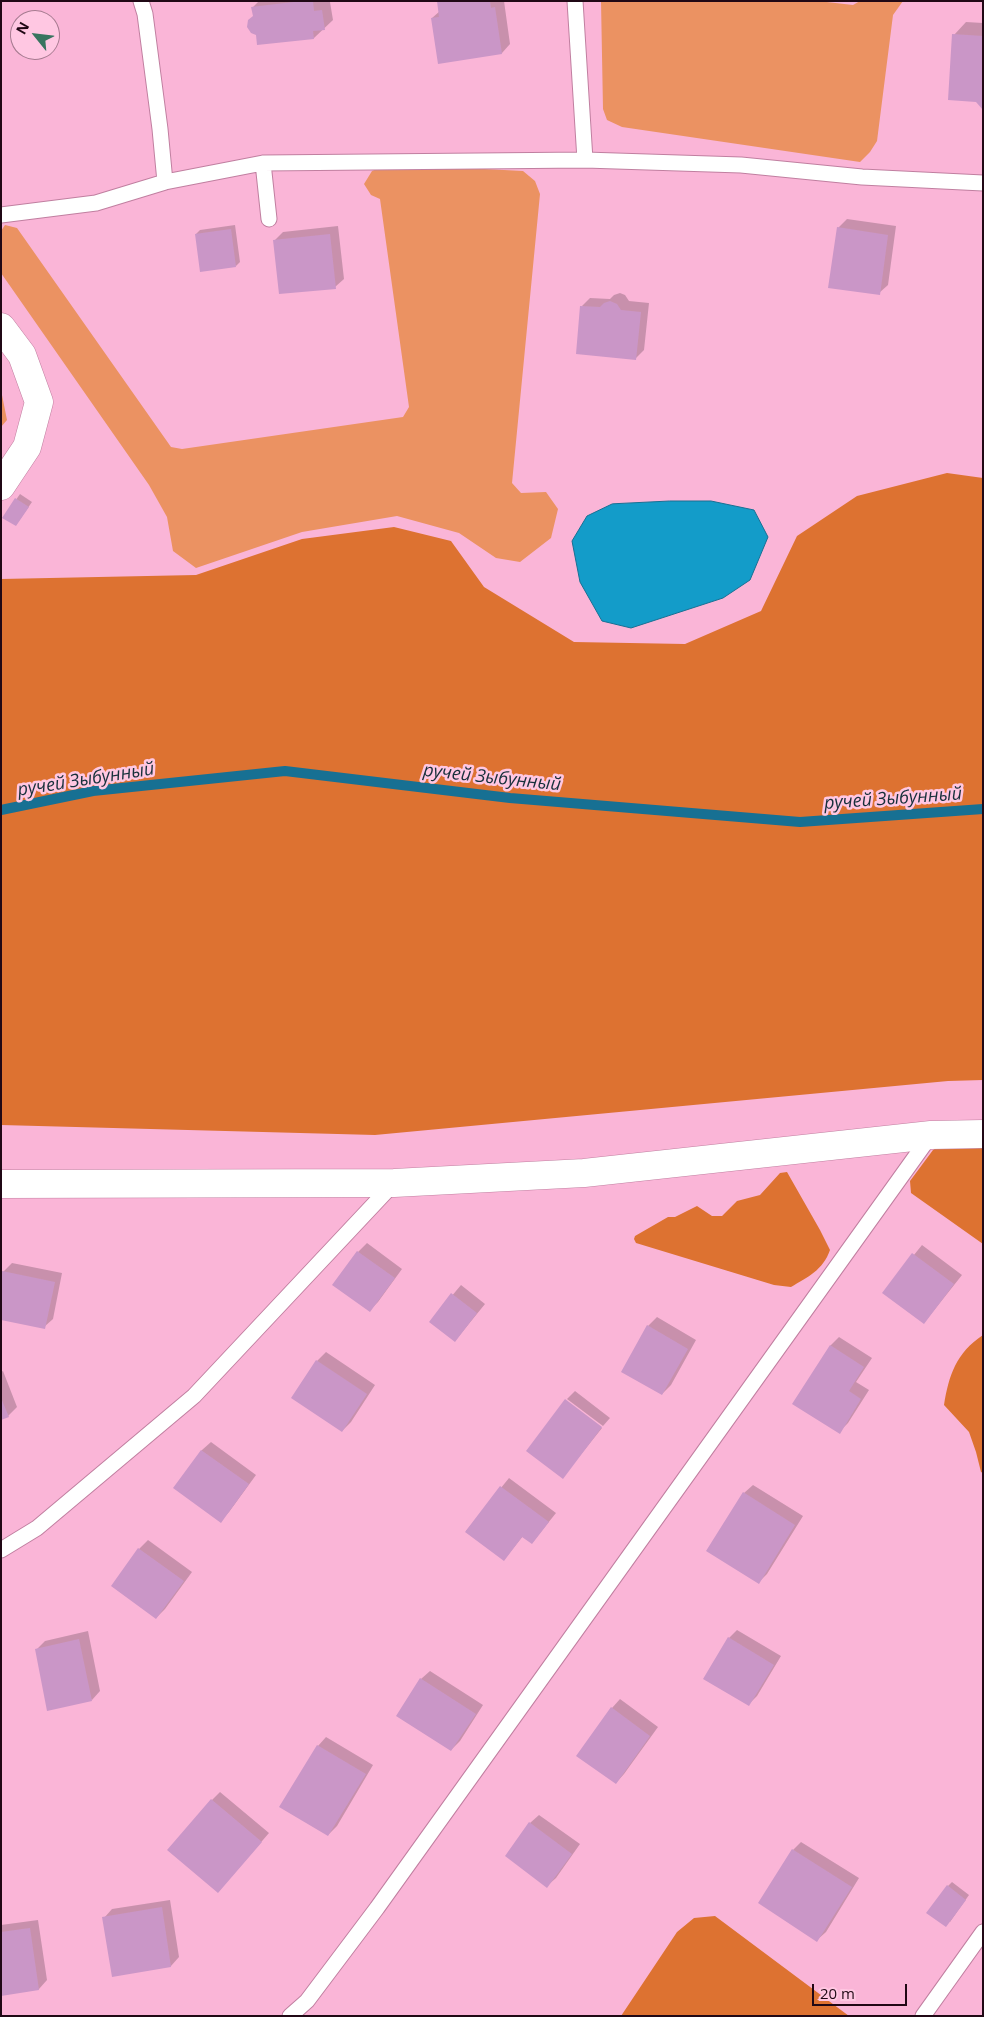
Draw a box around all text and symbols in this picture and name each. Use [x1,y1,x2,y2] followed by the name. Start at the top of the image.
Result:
[10,10,60,60] north arrow
[11,18,33,38] text: N
[16,759,156,801] water label: ручей Зыбунный
[422,760,562,796] water label: ручей Зыбунный
[823,783,963,815] water label: ручей Зыбунный
[814,1974,909,2006] scale bar
[820,1983,855,2003] text: 20 m

